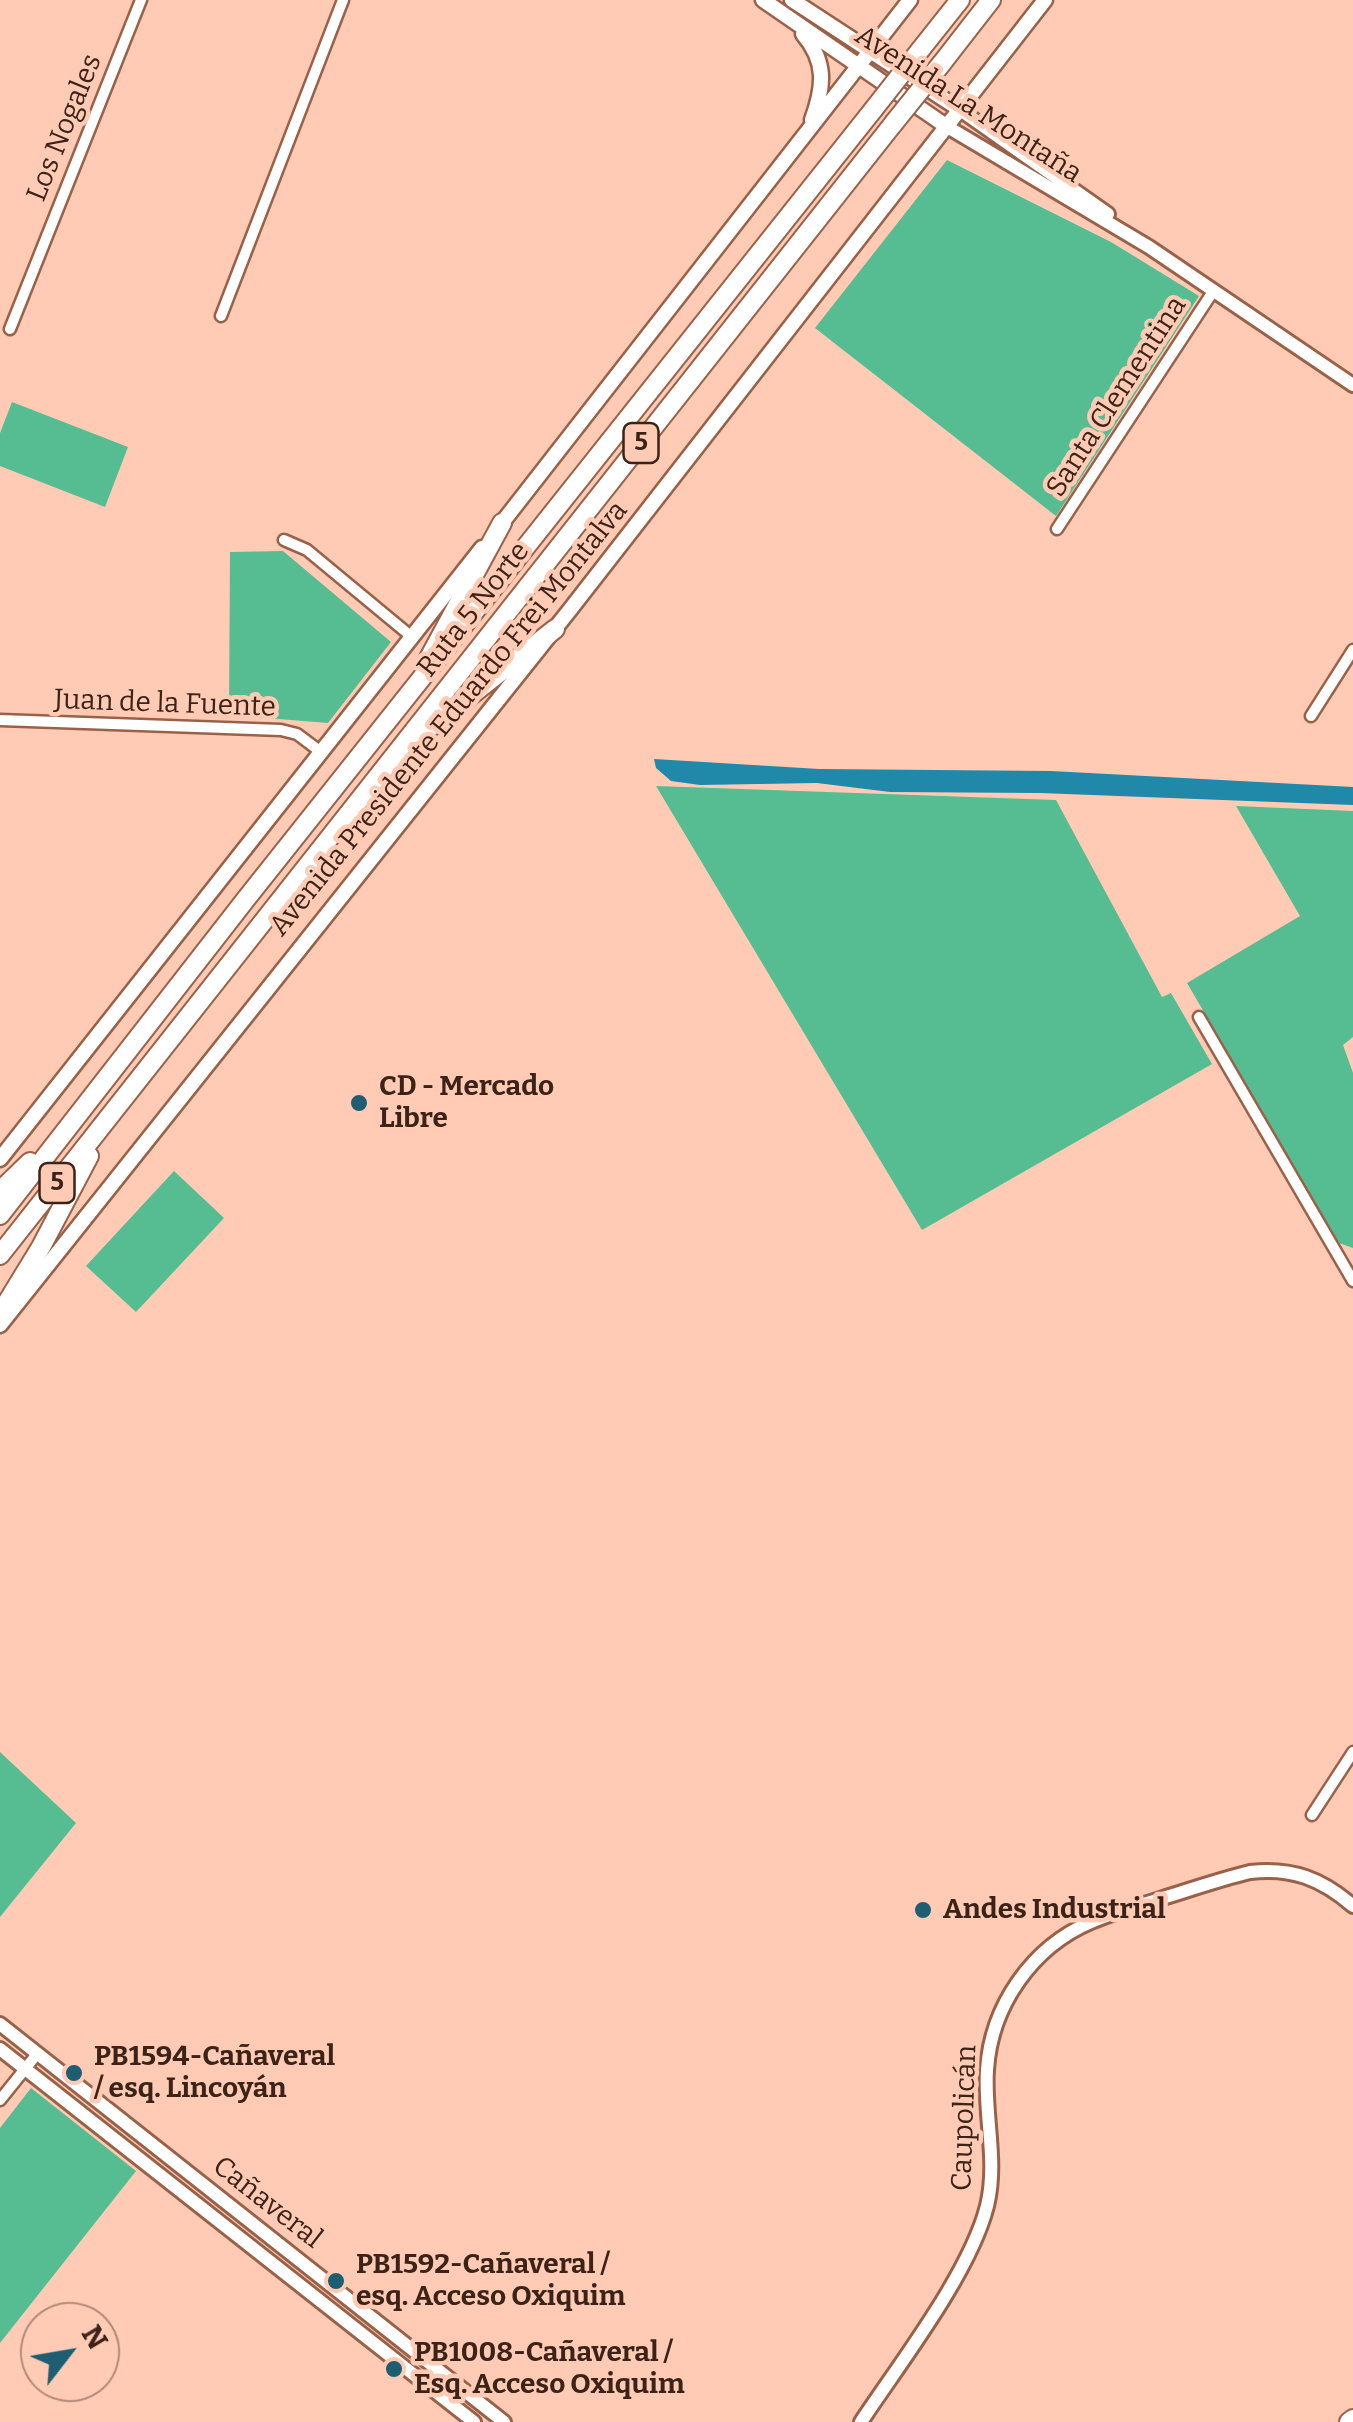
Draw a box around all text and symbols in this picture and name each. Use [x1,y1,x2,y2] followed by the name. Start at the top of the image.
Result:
[848,19,1088,191] street label: Avenida La Montaña
[20,50,110,206] street label: Los Nogales
[1040,291,1194,503] street label: Santa Clementina
[624,423,658,463] road number: 5
[263,495,635,943] street label: Avenida Presidente Eduardo Frei Montalva
[411,536,537,684] street label: Ruta 5 Norte
[54,683,276,725] street label: Juan de la Fuente
[379,1070,554,1136] place label: CD - Mercado Libre
[348,1092,370,1114] marker: CD - Mercado Libre
[40,1163,74,1203] road number: 5
[943,1893,1166,1927] place label: Andes Industrial
[912,1899,934,1921] marker: Andes Industrial
[94,2040,335,2106] place label: PB1594-Cañaveral / esq. Lincoyán
[946,2044,984,2192] street label: Caupolicán
[63,2062,85,2084] marker: PB1594-Cañaveral / esq. Lincoyán
[206,2150,328,2256] street label: Cañaveral
[356,2248,625,2314] place label: PB1592-Cañaveral / esq. Acceso Oxiquim
[325,2270,347,2292] marker: PB1592-Cañaveral / esq. Acceso Oxiquim
[20,2302,120,2402] north arrow
[75,2320,114,2355] text: N
[414,2336,685,2402] place label: PB1008-Cañaveral / Esq. Acceso Oxiquim
[383,2358,405,2380] marker: PB1008-Cañaveral / Esq. Acceso Oxiquim

